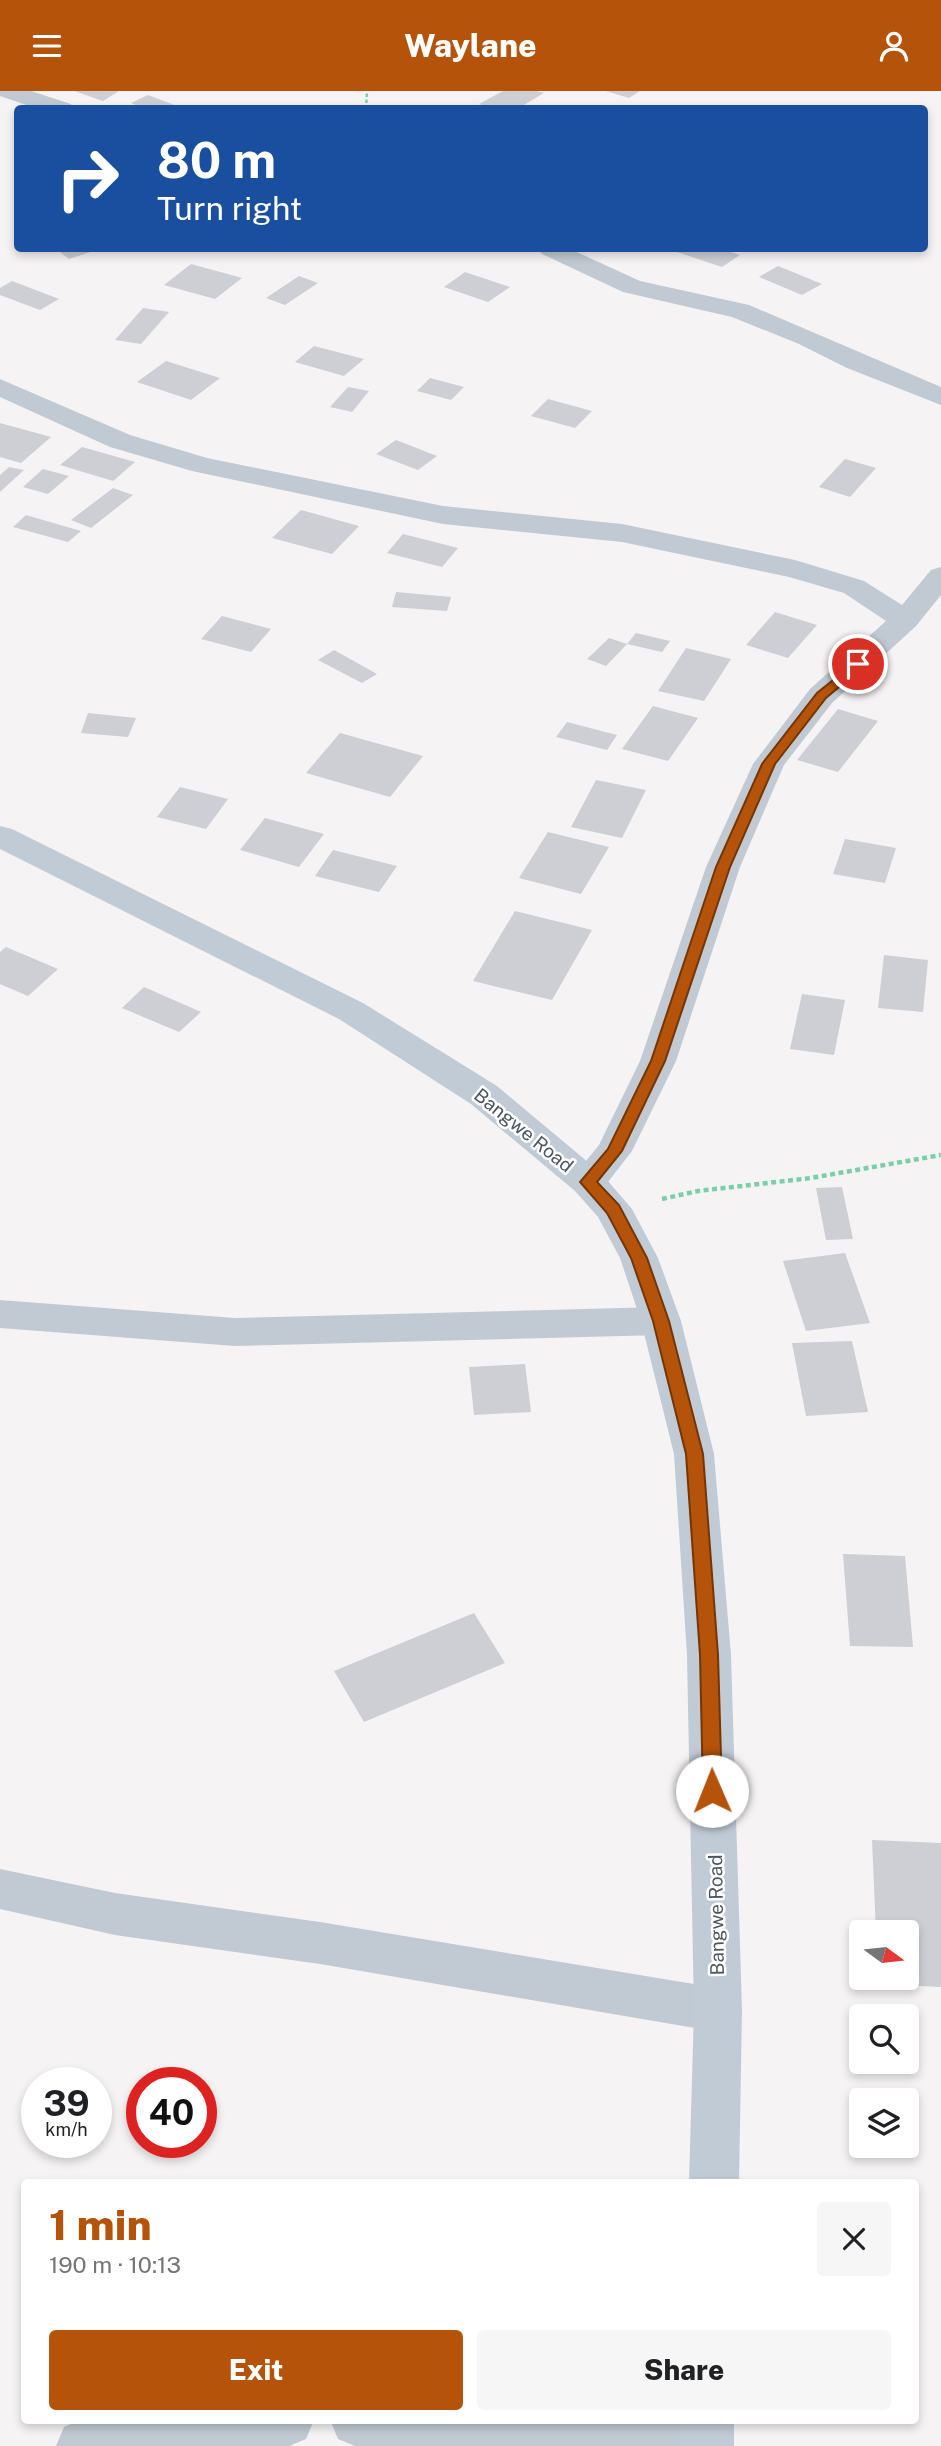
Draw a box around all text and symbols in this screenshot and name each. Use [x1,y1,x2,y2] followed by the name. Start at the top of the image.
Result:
[28,27,66,65] icon: menu
[404,27,537,64] text: Waylane
[875,27,913,65] icon: person
[157,131,276,189] text: 80 m
[42,133,133,224] icon: right
[157,190,302,227] text: Turn right
[828,634,888,694] pin
[839,645,877,683] icon: arrive
[470,1083,578,1177] street label: Bangwe Road
[675,1754,749,1828] position arrow
[704,1854,728,1976] street label: Bangwe Road
[849,1920,919,1990] north arrow
[849,1920,919,2158] map controls
[849,2004,919,2074] button: search
[126,2067,217,2158] speed limit sign: 40
[43,2083,90,2124] text: 39
[849,2088,919,2158] button: layers
[45,2119,88,2140] text: km/h
[49,2200,152,2249] text: 1 min
[817,2202,891,2276] button: close
[49,2251,181,2278] text: 190 m · 10:13
[49,2330,463,2410] button: Exit
[477,2330,891,2410] button: Share

